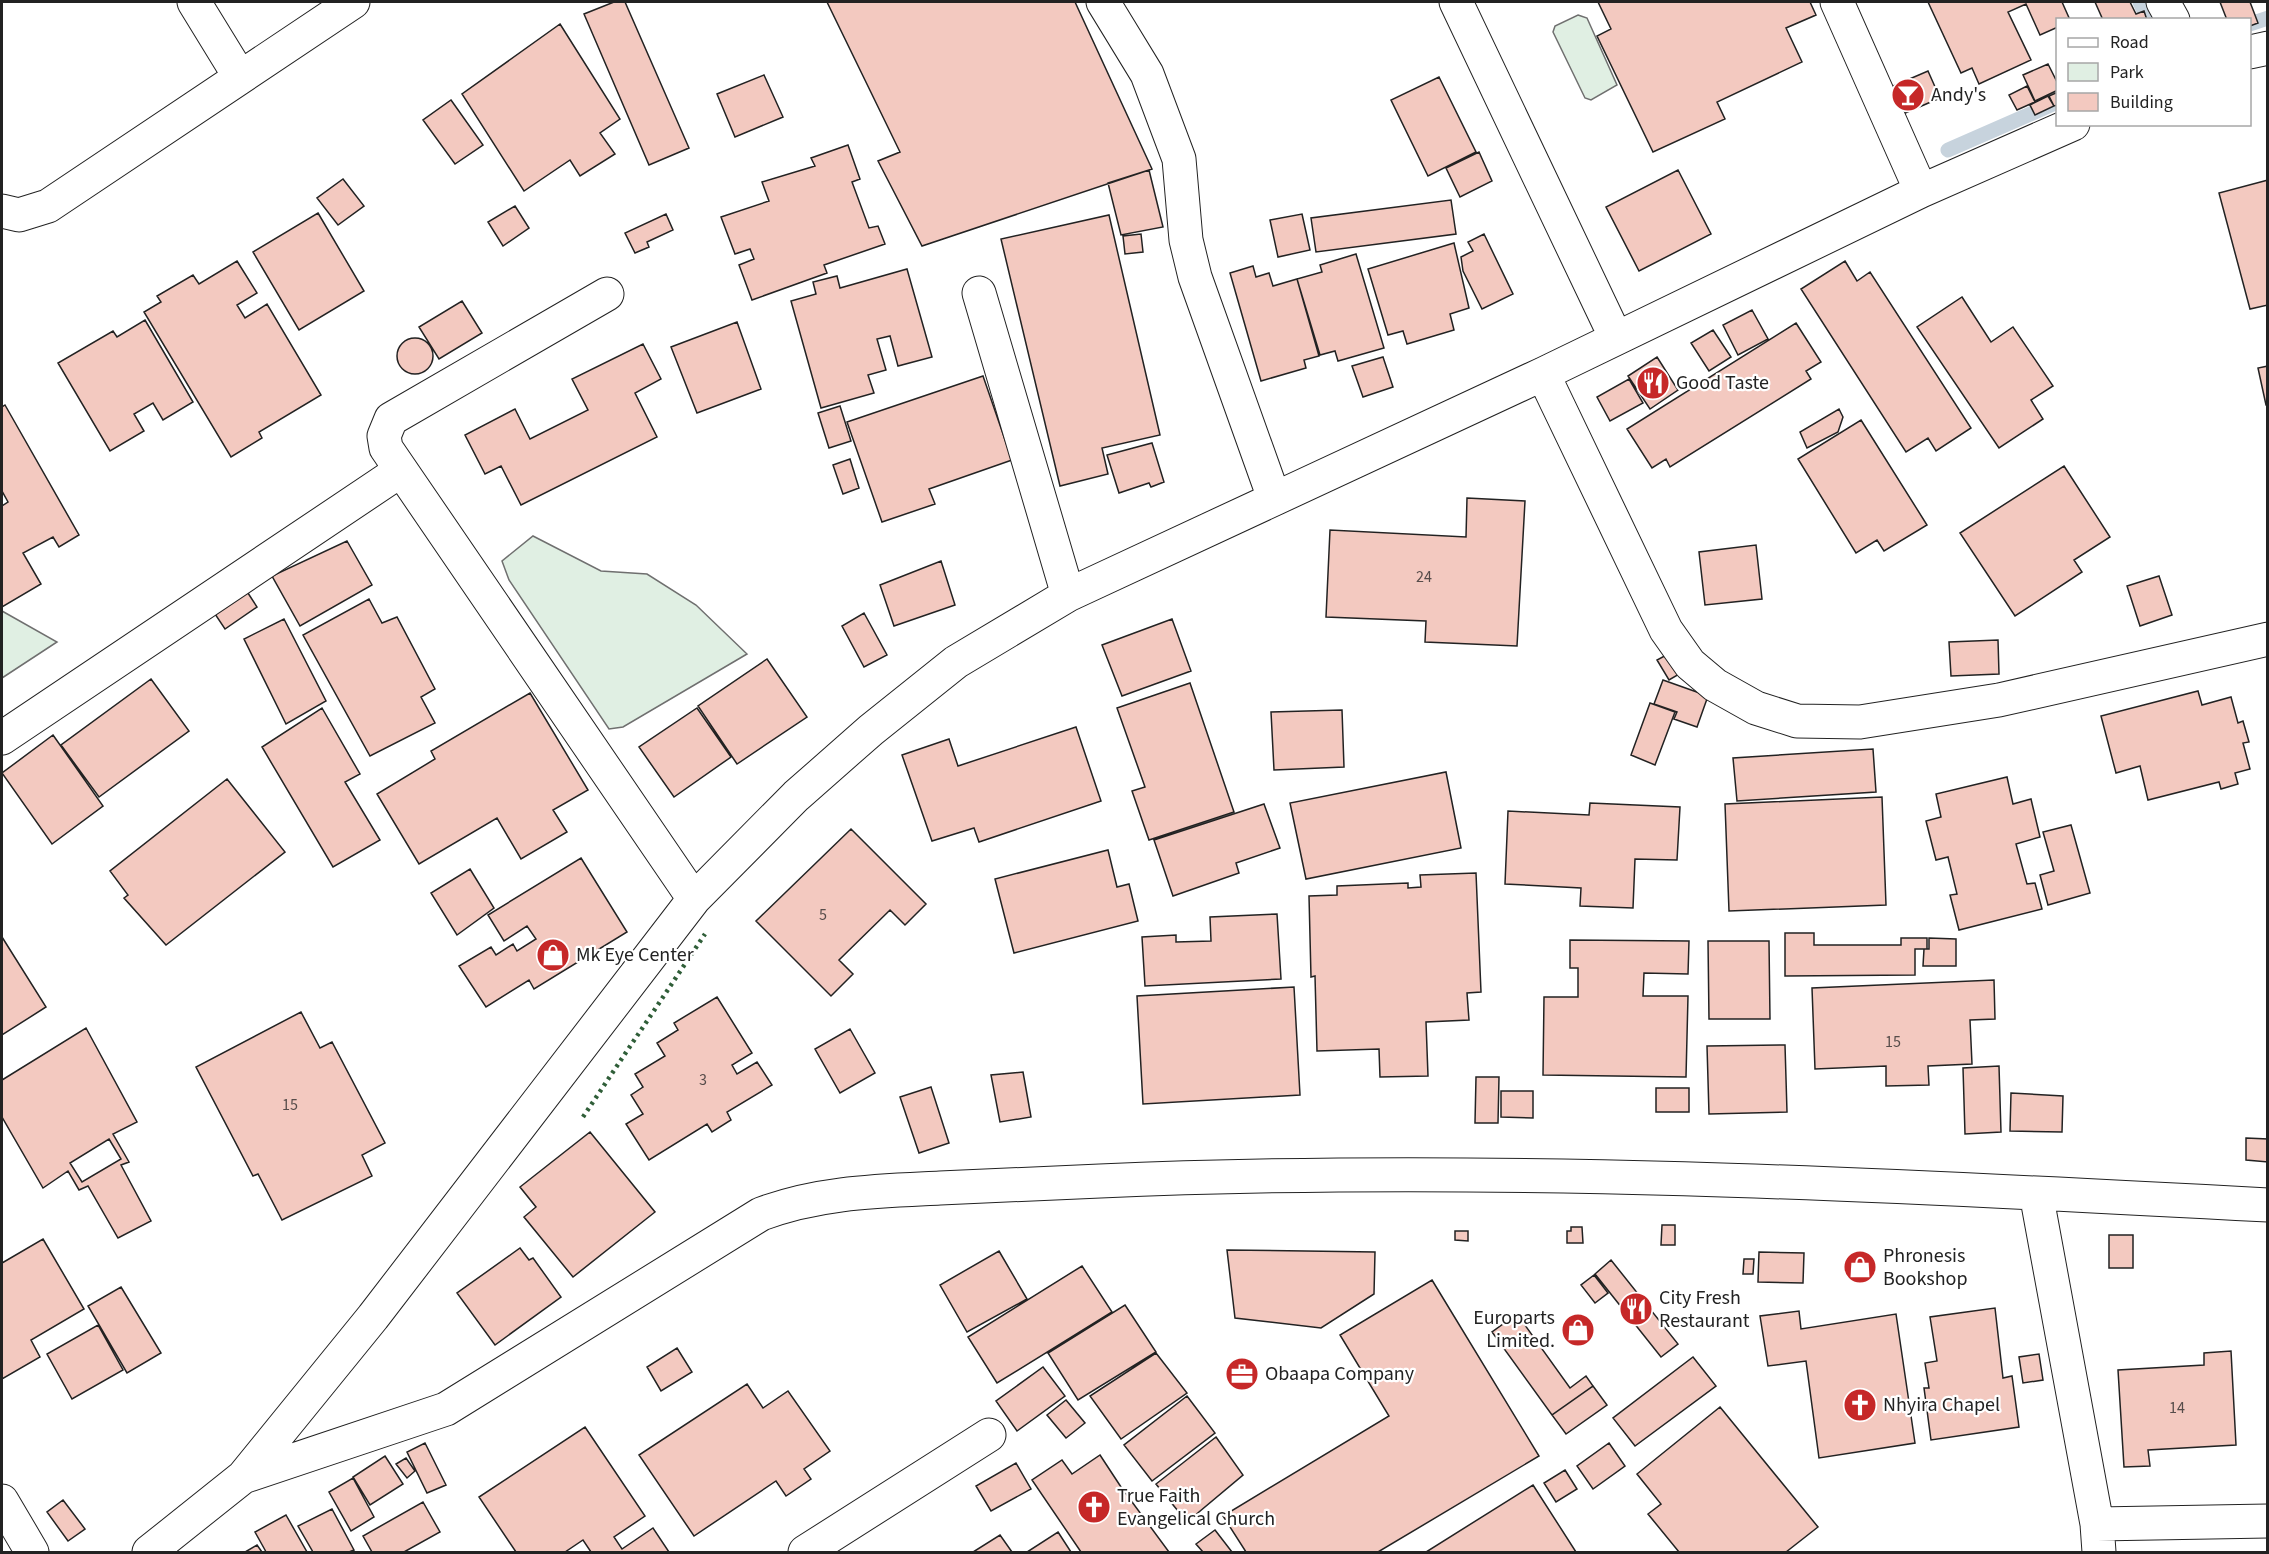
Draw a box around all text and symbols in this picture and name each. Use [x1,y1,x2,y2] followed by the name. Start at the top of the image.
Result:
[2056,18,2251,126] legend
[2110,30,2149,55] text: Road
[2110,60,2144,85] text: Park
[1890,77,1926,113] bar icon: Andy's
[1931,81,1986,109] place label: Andy's
[2110,90,2173,115] text: Building
[1635,365,1671,401] restaurant icon: Good Taste
[1676,369,1769,397] place label: Good Taste
[1416,566,1432,588] house number: 24
[819,904,827,926] house number: 5
[535,937,571,973] shop icon: Mk Eye Center
[576,941,694,969] place label: Mk Eye Center
[1885,1031,1901,1053] house number: 15
[699,1069,707,1091] house number: 3
[282,1094,298,1116] house number: 15
[1883,1242,1968,1293] place label: Phronesis Bookshop
[1842,1249,1878,1285] shop icon: Phronesis Bookshop
[1659,1284,1750,1335] place label: City Fresh Restaurant
[1618,1291,1654,1327] restaurant icon: City Fresh Restaurant
[1473,1304,1555,1355] place label: Europarts Limited.
[1560,1312,1596,1348] shop icon: Europarts Limited.
[1224,1356,1260,1392] office icon: Obaapa Company
[1265,1360,1415,1388] place label: Obaapa Company
[1842,1387,1878,1423] church icon: Nhyira Chapel
[1883,1391,2000,1419] place label: Nhyira Chapel
[2169,1397,2185,1419] house number: 14
[1117,1482,1275,1533] place label: True Faith Evangelical Church
[1076,1489,1112,1525] church icon: True Faith Evangelical Church

